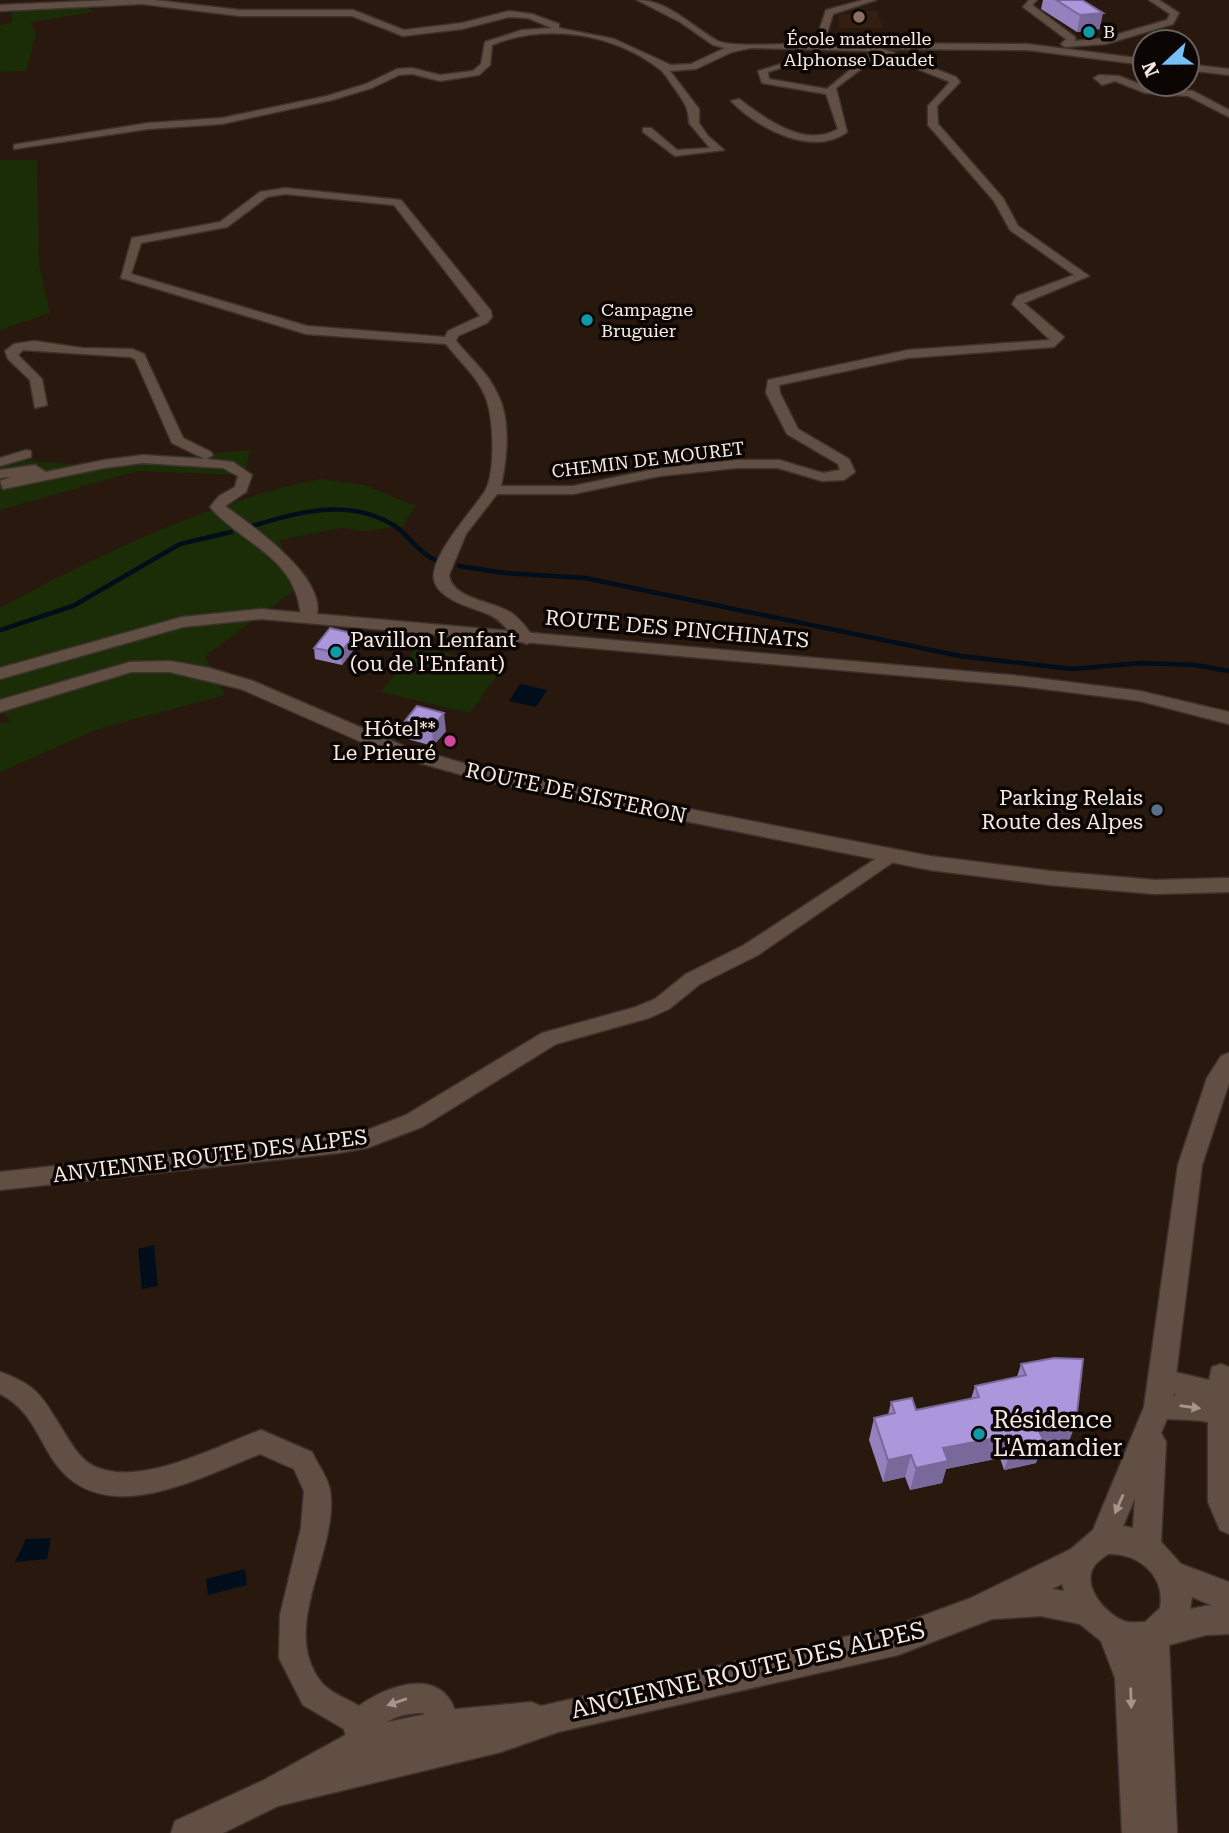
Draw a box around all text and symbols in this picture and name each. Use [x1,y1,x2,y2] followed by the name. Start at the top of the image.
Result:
[851,9,867,25] marker: École maternelle Alphonse Daudet
[1103,21,1115,42] place label: B
[1081,24,1097,40] marker: B
[784,28,934,70] place label: École maternelle Alphonse Daudet
[1131,28,1201,98] north arrow
[1137,58,1164,80] text: N
[601,299,693,341] place label: Campagne Bruguier
[579,312,595,328] marker: Campagne Bruguier
[550,437,746,482] street label: CHEMIN DE MOURET
[544,605,810,653] street label: ROUTE DES PINCHINATS
[350,628,516,676] place label: Pavillon Lenfant (ou de l'Enfant)
[328,644,344,660] marker: Pavillon Lenfant (ou de l'Enfant)
[333,717,436,765] place label: Hôtel** Le Prieuré
[442,733,458,749] marker: Hôtel** Le Prieuré
[463,758,689,828] street label: ROUTE DE SISTERON
[981,786,1143,834] place label: Parking Relais Route des Alpes
[1149,802,1165,818] marker: Parking Relais Route des Alpes
[51,1125,369,1187] street label: ANVIENNE ROUTE DES ALPES
[1179,1402,1201,1413] one-way arrow
[993,1406,1122,1462] place label: Résidence L'Amandier
[971,1426,987,1442] marker: Résidence L'Amandier
[1113,1494,1124,1515] one-way arrow
[568,1616,928,1724] street label: ANCIENNE ROUTE DES ALPES
[1125,1687,1136,1709] one-way arrow
[386,1697,407,1708] one-way arrow

